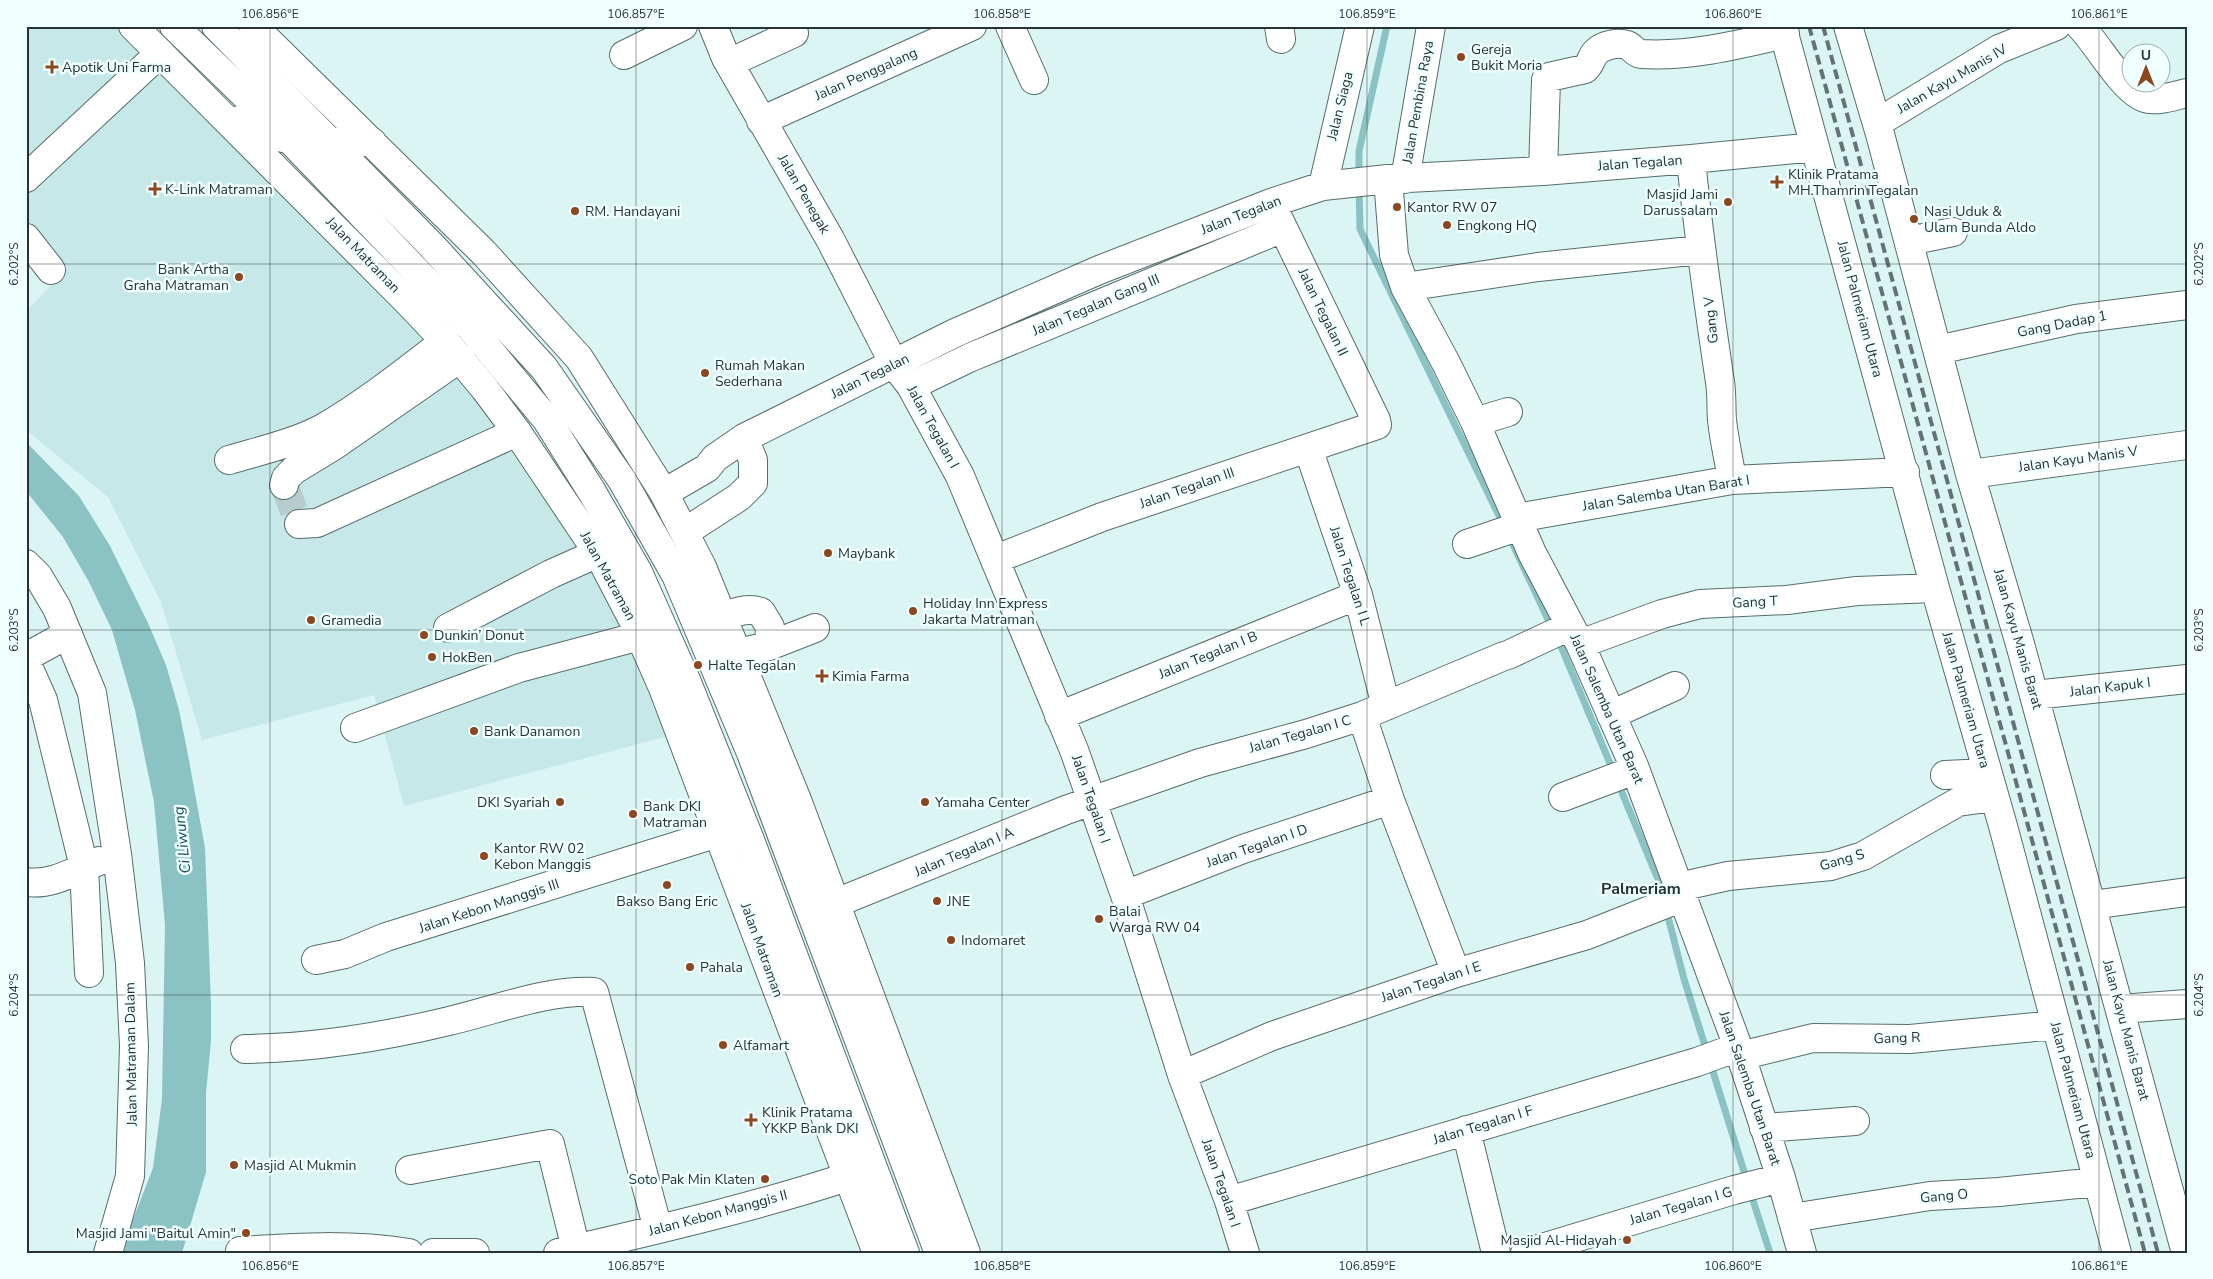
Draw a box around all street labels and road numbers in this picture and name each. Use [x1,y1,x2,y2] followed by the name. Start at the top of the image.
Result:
[1398,39,1438,166] street label: Jalan Pembina Raya
[1893,40,2011,119] street label: Jalan Kayu Manis IV
[811,43,920,106] street label: Jalan Penggalang
[1322,70,1358,143] street label: Jalan Siaga
[773,150,835,238] street label: Jalan Penegak
[1596,151,1683,176] street label: Jalan Tegalan
[1197,191,1284,239] street label: Jalan Tegalan
[321,212,404,297] street label: Jalan Matraman
[1832,238,1887,379] street label: Jalan Palmeriam Utara
[1293,264,1353,359] street label: Jalan Tegalan II
[1028,270,1163,341] street label: Jalan Tegalan Gang III
[1699,295,1723,344] street label: Gang V
[2016,306,2108,342] street label: Gang Dadap 1
[827,349,912,404] street label: Jalan Tegalan
[902,381,964,472] street label: Jalan Tegalan I
[2016,441,2139,477] street label: Jalan Kayu Manis V
[1136,463,1237,513] street label: Jalan Tegalan III
[1580,470,1751,516] street label: Jalan Salemba Utan Barat I
[1325,523,1375,628] street label: Jalan Tegalan I L
[575,527,640,624] street label: Jalan Matraman
[1989,566,2047,711] street label: Jalan Kayu Manis Barat
[1732,591,1779,613] street label: Gang T
[1155,626,1260,684] street label: Jalan Tegalan I B
[1937,629,1995,770] street label: Jalan Palmeriam Utara
[1565,630,1649,787] street label: Jalan Salemba Utan Barat
[2067,673,2152,702] street label: Jalan Kapuk I
[1246,710,1353,758] street label: Jalan Tegalan I C
[1067,751,1115,846] street label: Jalan Tegalan I
[1203,820,1310,873] street label: Jalan Tegalan I D
[911,823,1017,882] street label: Jalan Tegalan I A
[1817,844,1867,875] street label: Gang S
[415,874,562,938] street label: Jalan Kebon Manggis III
[736,899,788,1000] street label: Jalan Matraman
[1378,957,1483,1007] street label: Jalan Tegalan I E
[2098,957,2154,1103] street label: Jalan Kayu Manis Barat
[120,982,142,1127] street label: Jalan Matraman Dalam
[1714,1007,1785,1168] street label: Jalan Salemba Utan Barat
[2045,1019,2100,1160] street label: Jalan Palmeriam Utara
[1873,1028,1921,1048] street label: Gang R
[1430,1101,1536,1150] street label: Jalan Tegalan I F
[1197,1135,1245,1230] street label: Jalan Tegalan I
[1626,1182,1735,1230] street label: Jalan Tegalan I G
[1919,1184,1969,1208] street label: Gang O
[645,1185,790,1241] street label: Jalan Kebon Manggis II

